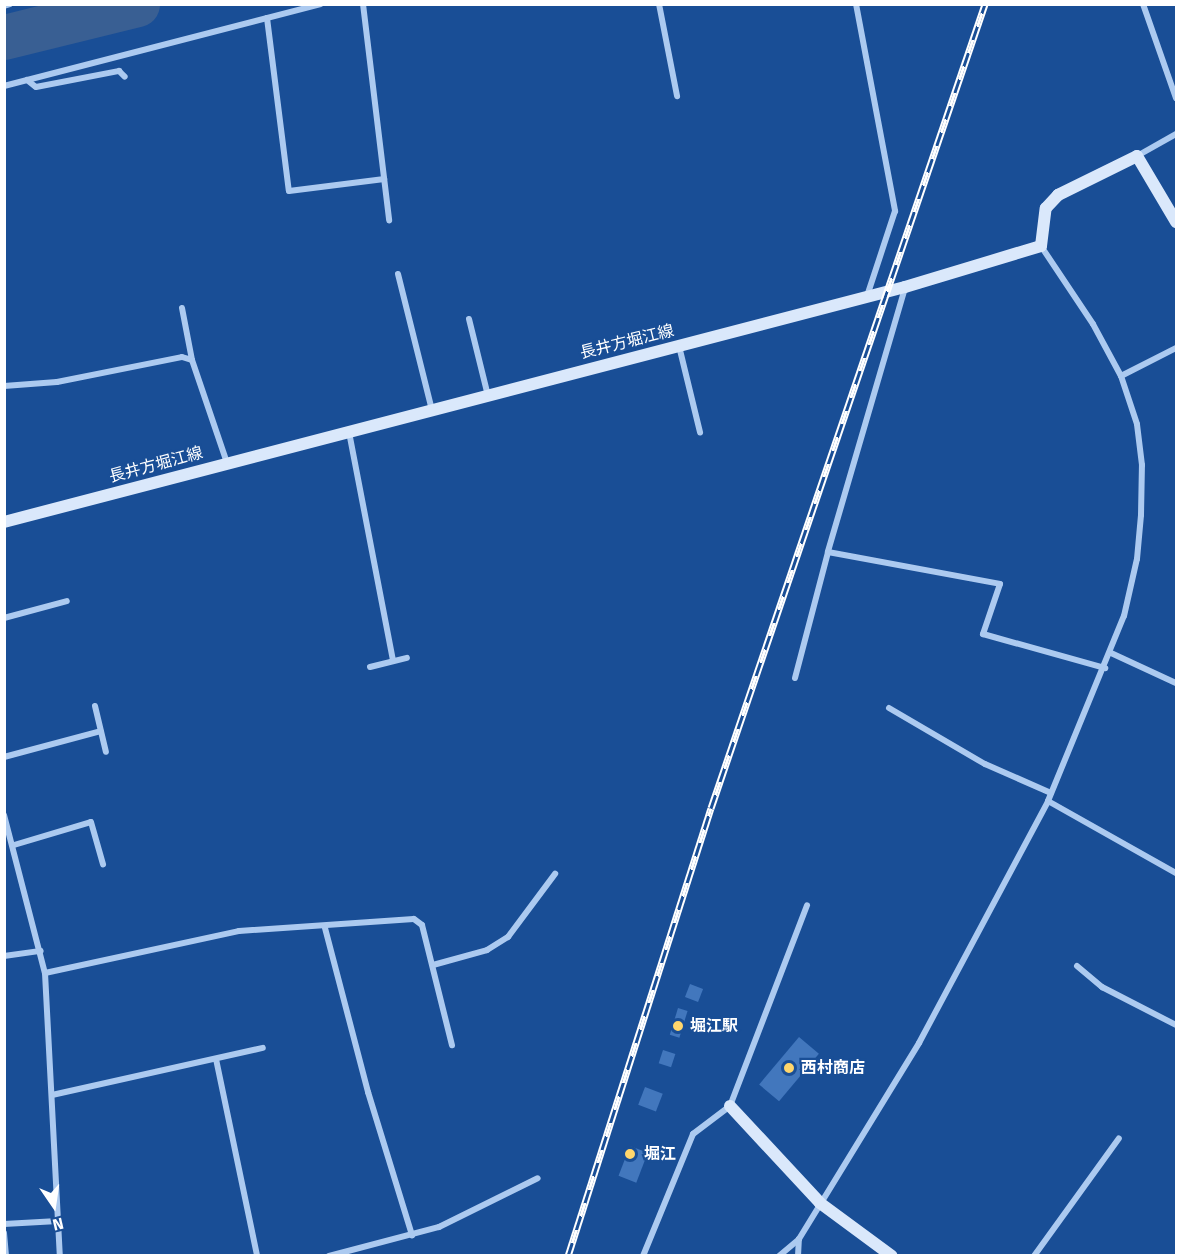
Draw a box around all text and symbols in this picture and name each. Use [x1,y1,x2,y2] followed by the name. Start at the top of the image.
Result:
[578,321,676,363] street label: 長井方堀江線
[107,443,205,487] street label: 長井方堀江線
[690,1016,738,1036] place label: 堀江駅
[671,1019,685,1033] marker: 堀江駅
[801,1058,865,1078] place label: 西村商店
[782,1061,796,1075] marker: 西村商店
[644,1144,676,1164] place label: 堀江
[621,1145,639,1163] marker: 堀江
[24,1176,84,1236] north arrow
[51,1214,65,1234] text: N

